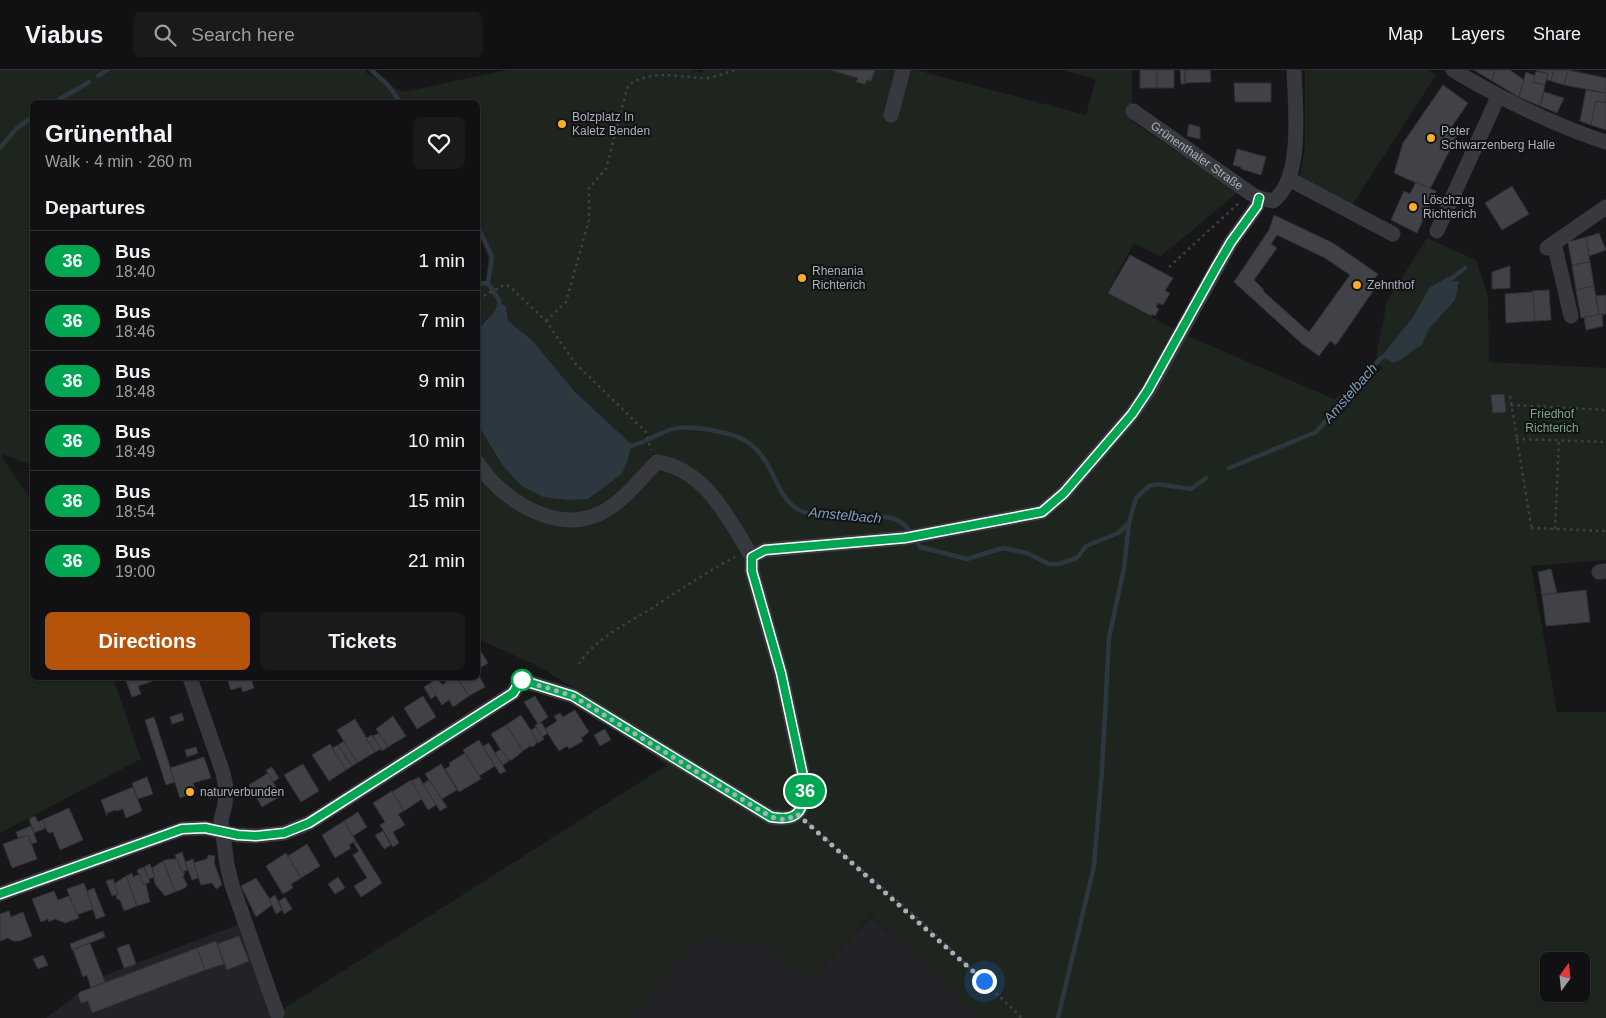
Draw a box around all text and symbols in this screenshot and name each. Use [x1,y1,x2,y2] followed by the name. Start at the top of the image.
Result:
[133,12,483,57] search box
[25,21,103,48] text: Viabus
[151,21,179,49] icon: search
[191,24,295,45] text: Search here
[1388,24,1423,44] text: Map
[1451,24,1505,44] text: Layers
[1533,24,1581,44] text: Share
[572,110,650,138] place label: Bolzplatz In Kaletz Benden
[413,117,465,169] button: heart
[556,118,568,130] marker: Bolzplatz In Kaletz Benden
[1148,119,1246,193] street label: Grünenthaler Straße
[45,120,173,147] text: Grünenthal
[1441,124,1555,152] place label: Peter Schwarzenberg Halle
[1425,132,1437,144] marker: Peter Schwarzenberg Halle
[45,153,192,170] text: Walk · 4 min · 260 m
[1423,193,1476,221] place label: Löschzug Richterich
[45,197,145,218] text: Departures
[1407,201,1419,213] marker: Löschzug Richterich
[115,241,151,262] text: Bus
[419,250,465,271] text: 1 min
[62,251,83,271] text: 36
[115,263,155,280] text: 18:40
[812,264,865,292] place label: Rhenania Richterich
[796,272,808,284] marker: Rhenania Richterich
[1367,278,1415,292] place label: Zehnthof
[1351,279,1363,291] marker: Zehnthof
[115,301,151,322] text: Bus
[419,310,465,331] text: 7 min
[62,311,83,331] text: 36
[115,323,155,340] text: 18:46
[1319,360,1380,427] water label: Amstelbach
[115,361,151,382] text: Bus
[419,370,465,391] text: 9 min
[62,371,83,391] text: 36
[115,383,155,400] text: 18:48
[1525,407,1579,435] park label: Friedhof Richterich
[115,421,151,442] text: Bus
[408,430,465,451] text: 10 min
[62,431,83,451] text: 36
[115,443,155,460] text: 18:49
[115,481,151,502] text: Bus
[408,490,465,511] text: 15 min
[62,491,83,511] text: 36
[115,503,155,520] text: 18:54
[807,504,882,526] water label: Amstelbach
[115,541,151,562] text: Bus
[408,550,465,571] text: 21 min
[62,551,83,571] text: 36
[115,563,155,580] text: 19:00
[45,612,250,670] button: Directions
[260,612,465,670] button: Tickets
[511,669,533,691] unlabelled marker
[782,775,828,807] line badge: 36
[795,781,815,801] text: 36
[200,785,284,799] place label: naturverbunden
[184,786,196,798] marker: naturverbunden
[1540,952,1590,1002] north arrow
[1540,952,1590,1002] map controls
[972,969,997,994] your location

